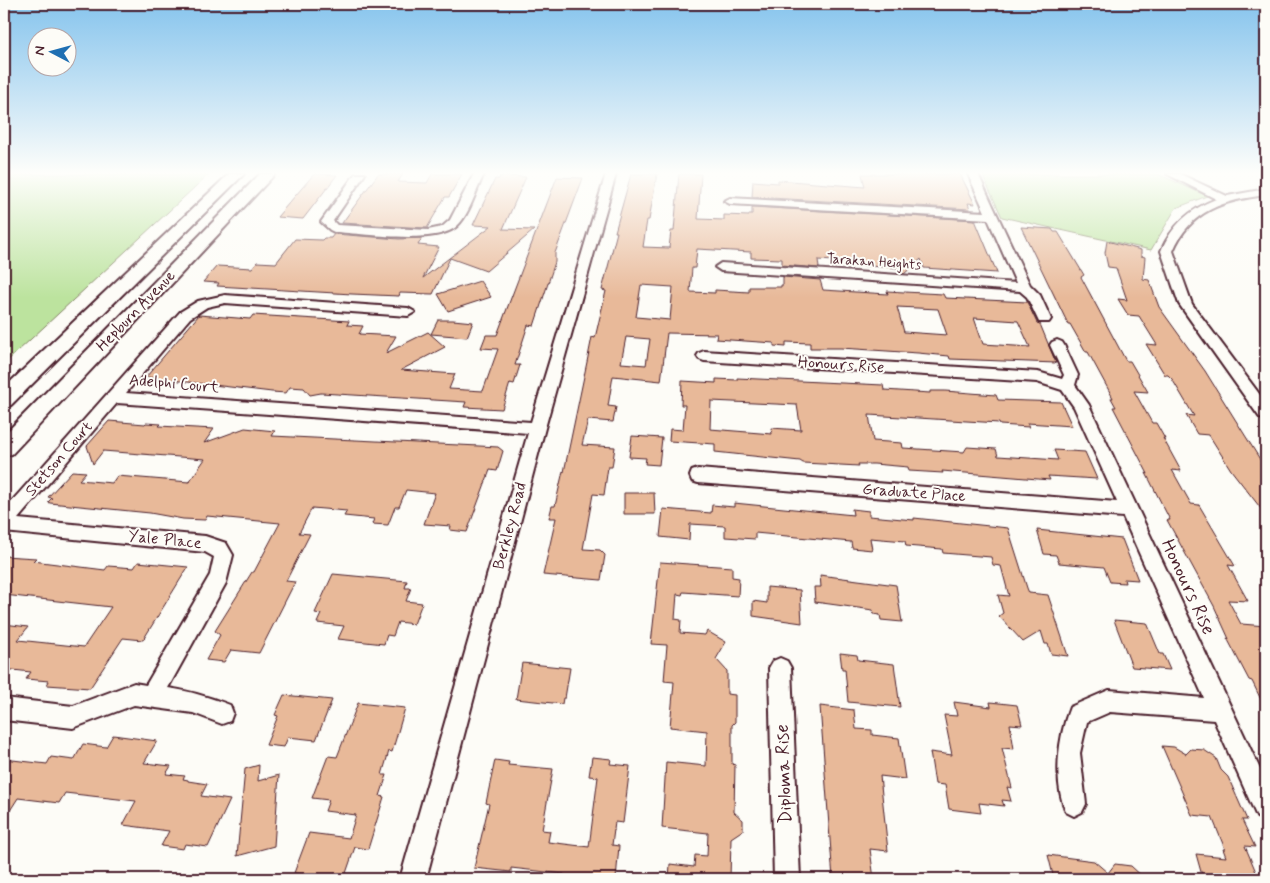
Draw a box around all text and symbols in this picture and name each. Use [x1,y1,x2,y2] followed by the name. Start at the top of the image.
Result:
[28,28,78,78] north arrow
[31,45,50,56] text: N
[826,250,922,274] street label: Tarakan Heights
[92,265,180,356] street label: Hepburn Avenue
[797,352,885,378] street label: Honours Rise
[128,370,220,398] street label: Adelphi Court
[21,417,97,501] street label: Stetson Court
[861,479,967,507] street label: Graduate Place
[488,480,532,572] street label: Berkley Road
[127,526,203,554] street label: Yale Place
[1155,535,1221,639] street label: Honours Rise
[770,724,798,824] street label: Diploma Rise

